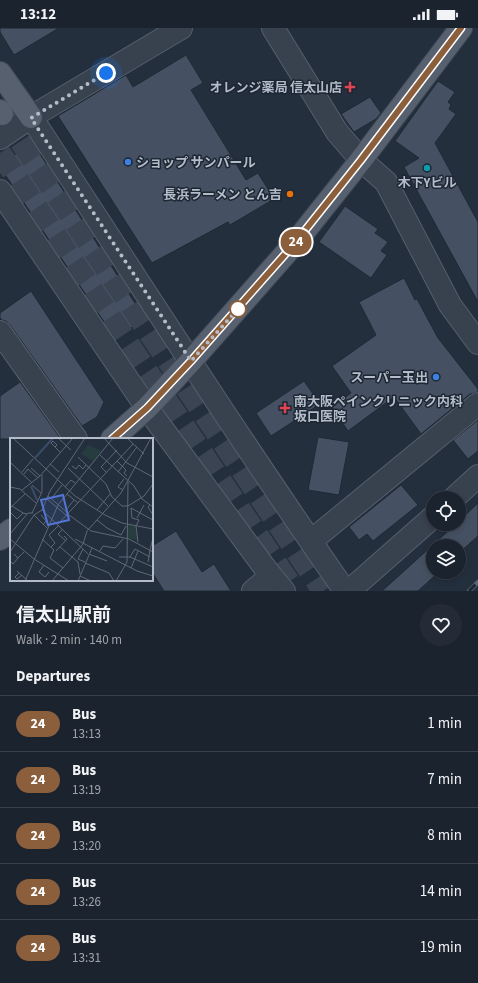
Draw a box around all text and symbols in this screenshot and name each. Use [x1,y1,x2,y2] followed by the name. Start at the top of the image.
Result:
[20,4,56,25] text: 13:12
[96,63,116,83] your location
[209,79,342,97] place label: オレンジ薬局 信太山店
[345,82,355,92] marker: オレンジ薬局 信太山店
[136,154,256,172] place label: ショップ サンパール
[123,157,133,167] marker: ショップ サンパール
[422,163,432,173] marker: 木下Yビル
[398,174,456,192] place label: 木下Yビル
[163,186,282,204] place label: 長浜ラーメン とん吉
[285,189,295,199] marker: 長浜ラーメン とん吉
[278,229,314,255] line badge: 24
[289,232,303,252] text: 24
[229,300,247,318] unlabelled marker
[350,369,428,387] place label: スーパー玉出
[431,372,441,382] marker: スーパー玉出
[294,393,463,426] place label: 南大阪ペインクリニック内科 坂口医院
[279,402,291,414] marker: 南大阪ペインクリニック内科 坂口医院
[10,438,153,581] inset map
[426,491,466,579] map controls
[426,491,466,531] button: locate
[426,539,466,579] button: layers
[16,602,111,629] text: 信太山駅前
[420,604,462,646] button: heart
[16,631,122,649] text: Walk · 2 min · 140 m
[16,666,90,687] text: Departures
[72,704,96,725] text: Bus
[427,713,462,734] text: 1 min
[31,714,45,734] text: 24
[72,725,101,743] text: 13:13
[72,760,96,781] text: Bus
[427,769,462,790] text: 7 min
[31,770,45,790] text: 24
[72,781,101,799] text: 13:19
[72,816,96,837] text: Bus
[427,825,462,846] text: 8 min
[31,826,45,846] text: 24
[72,837,101,855] text: 13:20
[72,872,96,893] text: Bus
[420,881,462,902] text: 14 min
[31,882,45,902] text: 24
[72,893,101,911] text: 13:26
[72,928,96,949] text: Bus
[420,937,462,958] text: 19 min
[31,938,45,958] text: 24
[72,949,101,967] text: 13:31

